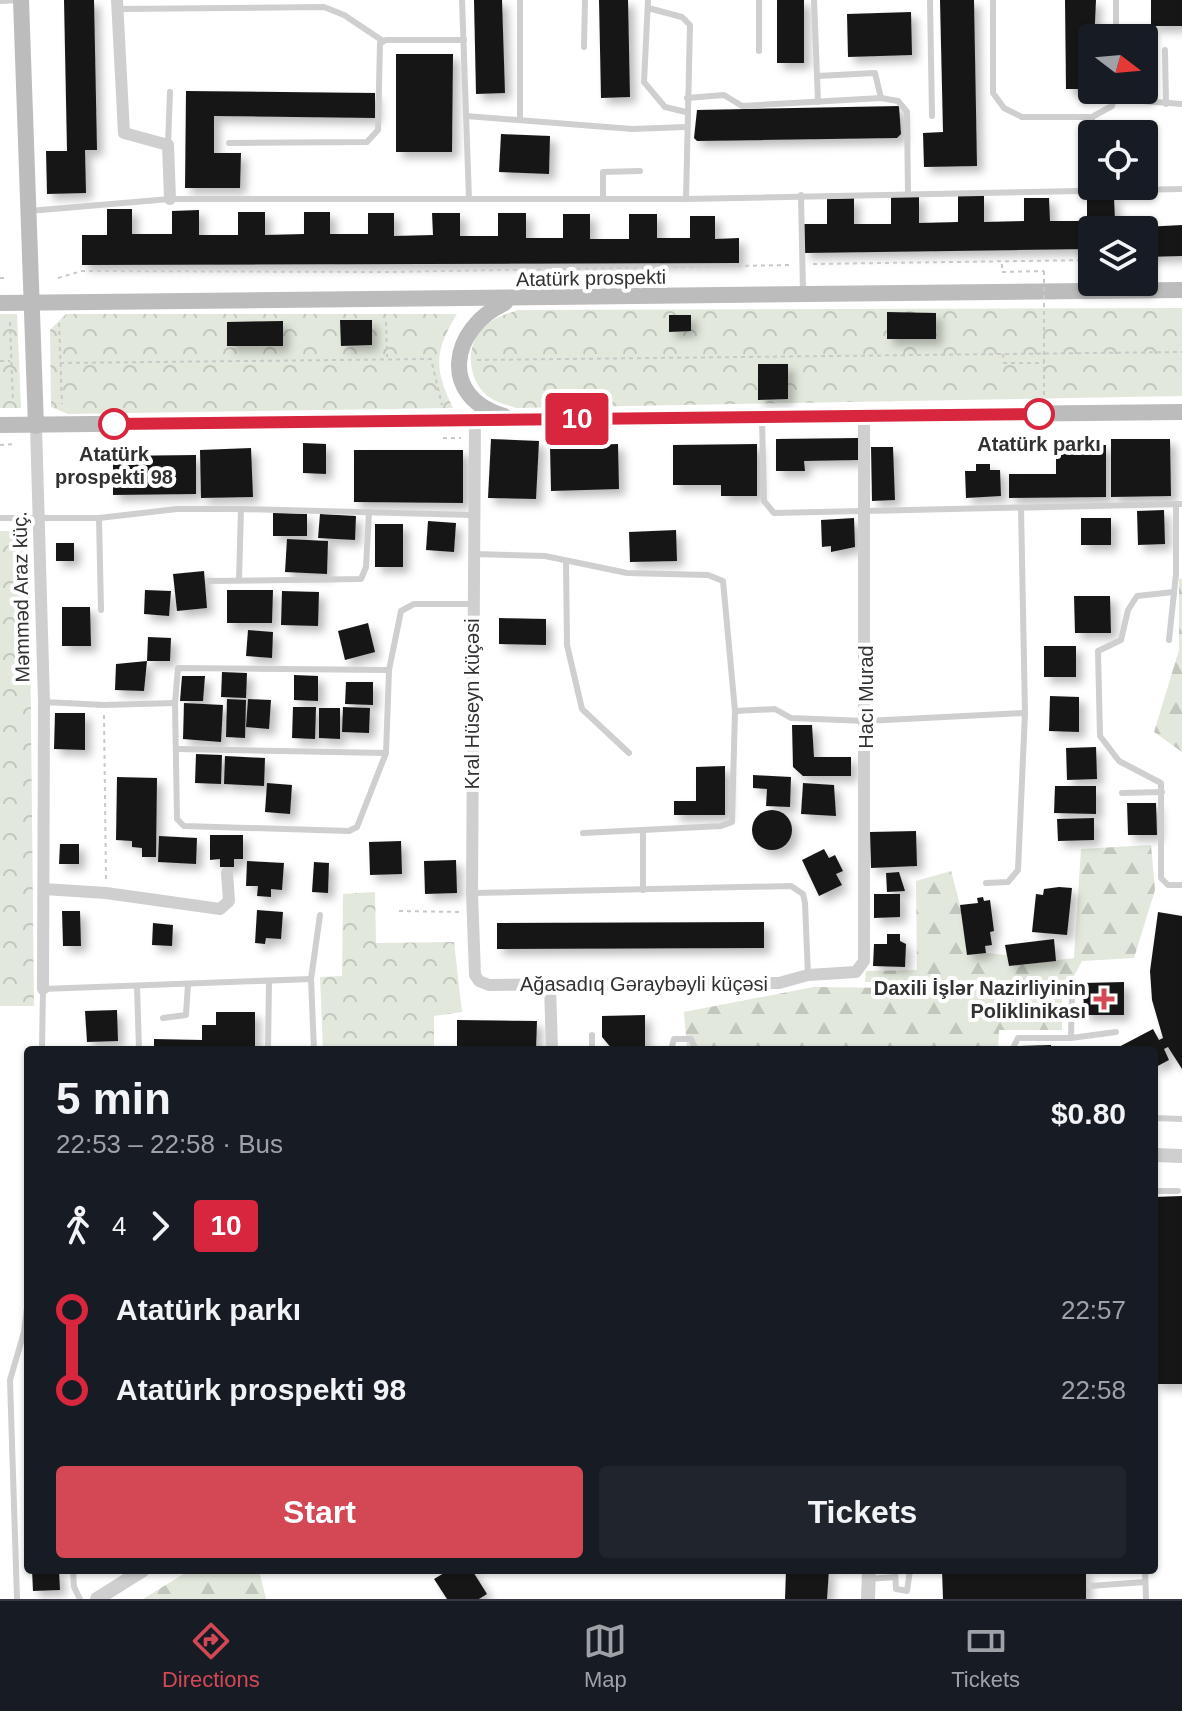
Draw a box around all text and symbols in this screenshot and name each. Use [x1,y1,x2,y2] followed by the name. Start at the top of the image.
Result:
[1078,24,1158,104] north arrow
[1078,24,1158,296] map controls
[1078,120,1158,200] button: locate
[1078,216,1158,296] button: layers
[516,266,666,290] street label: Atatürk prospekti
[541,393,613,445] line badge: 10
[1024,399,1054,429] marker: Atatürk parkı
[561,403,593,434] text: 10
[99,409,129,439] marker: Atatürk prospekti 98
[977,433,1101,455] place label: Atatürk parkı
[55,443,173,488] place label: Atatürk prospekti 98
[9,511,33,683] street label: Məmməd Araz küç.
[461,618,483,790] street label: Kral Hüseyn küçəsi
[855,645,877,749] street label: Hacı Murad
[520,973,768,995] street label: Ağasadıq Gəraybəyli küçəsi
[874,977,1086,1022] place label: Daxili İşlər Nazirliyinin Poliklinikası
[1093,988,1115,1010] marker: Daxili İşlər Nazirliyinin Poliklinikası
[56,1074,171,1123] text: 5 min
[1051,1097,1126,1130] text: $0.80
[56,1129,283,1159] text: 22:53 – 22:58 · Bus
[56,1204,100,1248] icon: walk
[138,1204,182,1248] icon: forward
[210,1210,242,1241] text: 10
[112,1211,126,1241] text: 4
[116,1293,301,1326] text: Atatürk parkı
[1061,1295,1126,1325] text: 22:57
[116,1373,406,1406] text: Atatürk prospekti 98
[1061,1375,1126,1405] text: 22:58
[56,1466,583,1558] button: Start
[599,1466,1126,1558] button: Tickets
[162,1619,260,1693] tab: Directions
[583,1619,627,1693] tab: Map
[951,1619,1020,1693] tab: Tickets

